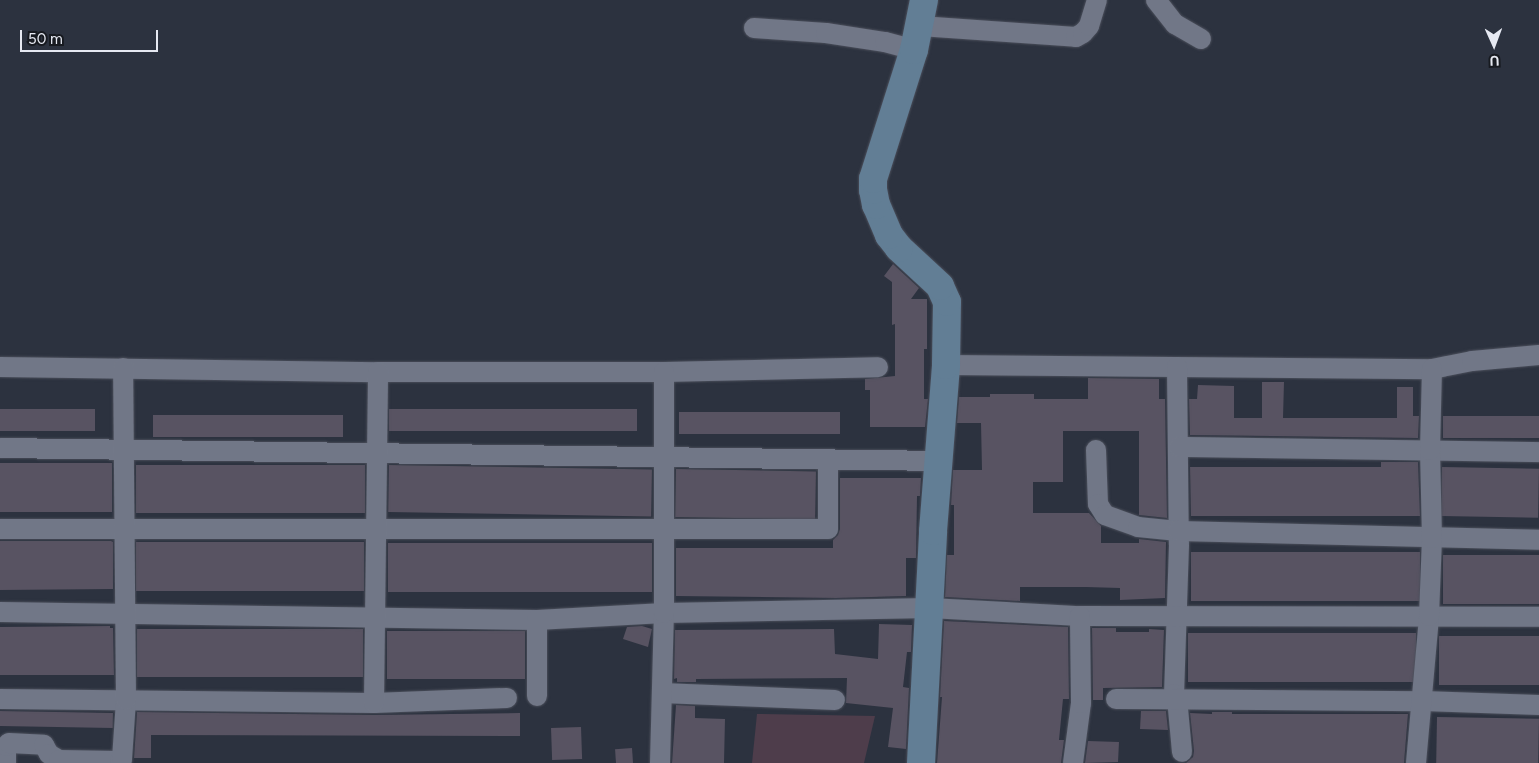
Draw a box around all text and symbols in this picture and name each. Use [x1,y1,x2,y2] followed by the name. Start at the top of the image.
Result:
[22,20,160,52] scale bar
[1469,20,1519,70] north arrow
[28,30,63,48] text: 50 m
[1489,52,1500,69] text: U

